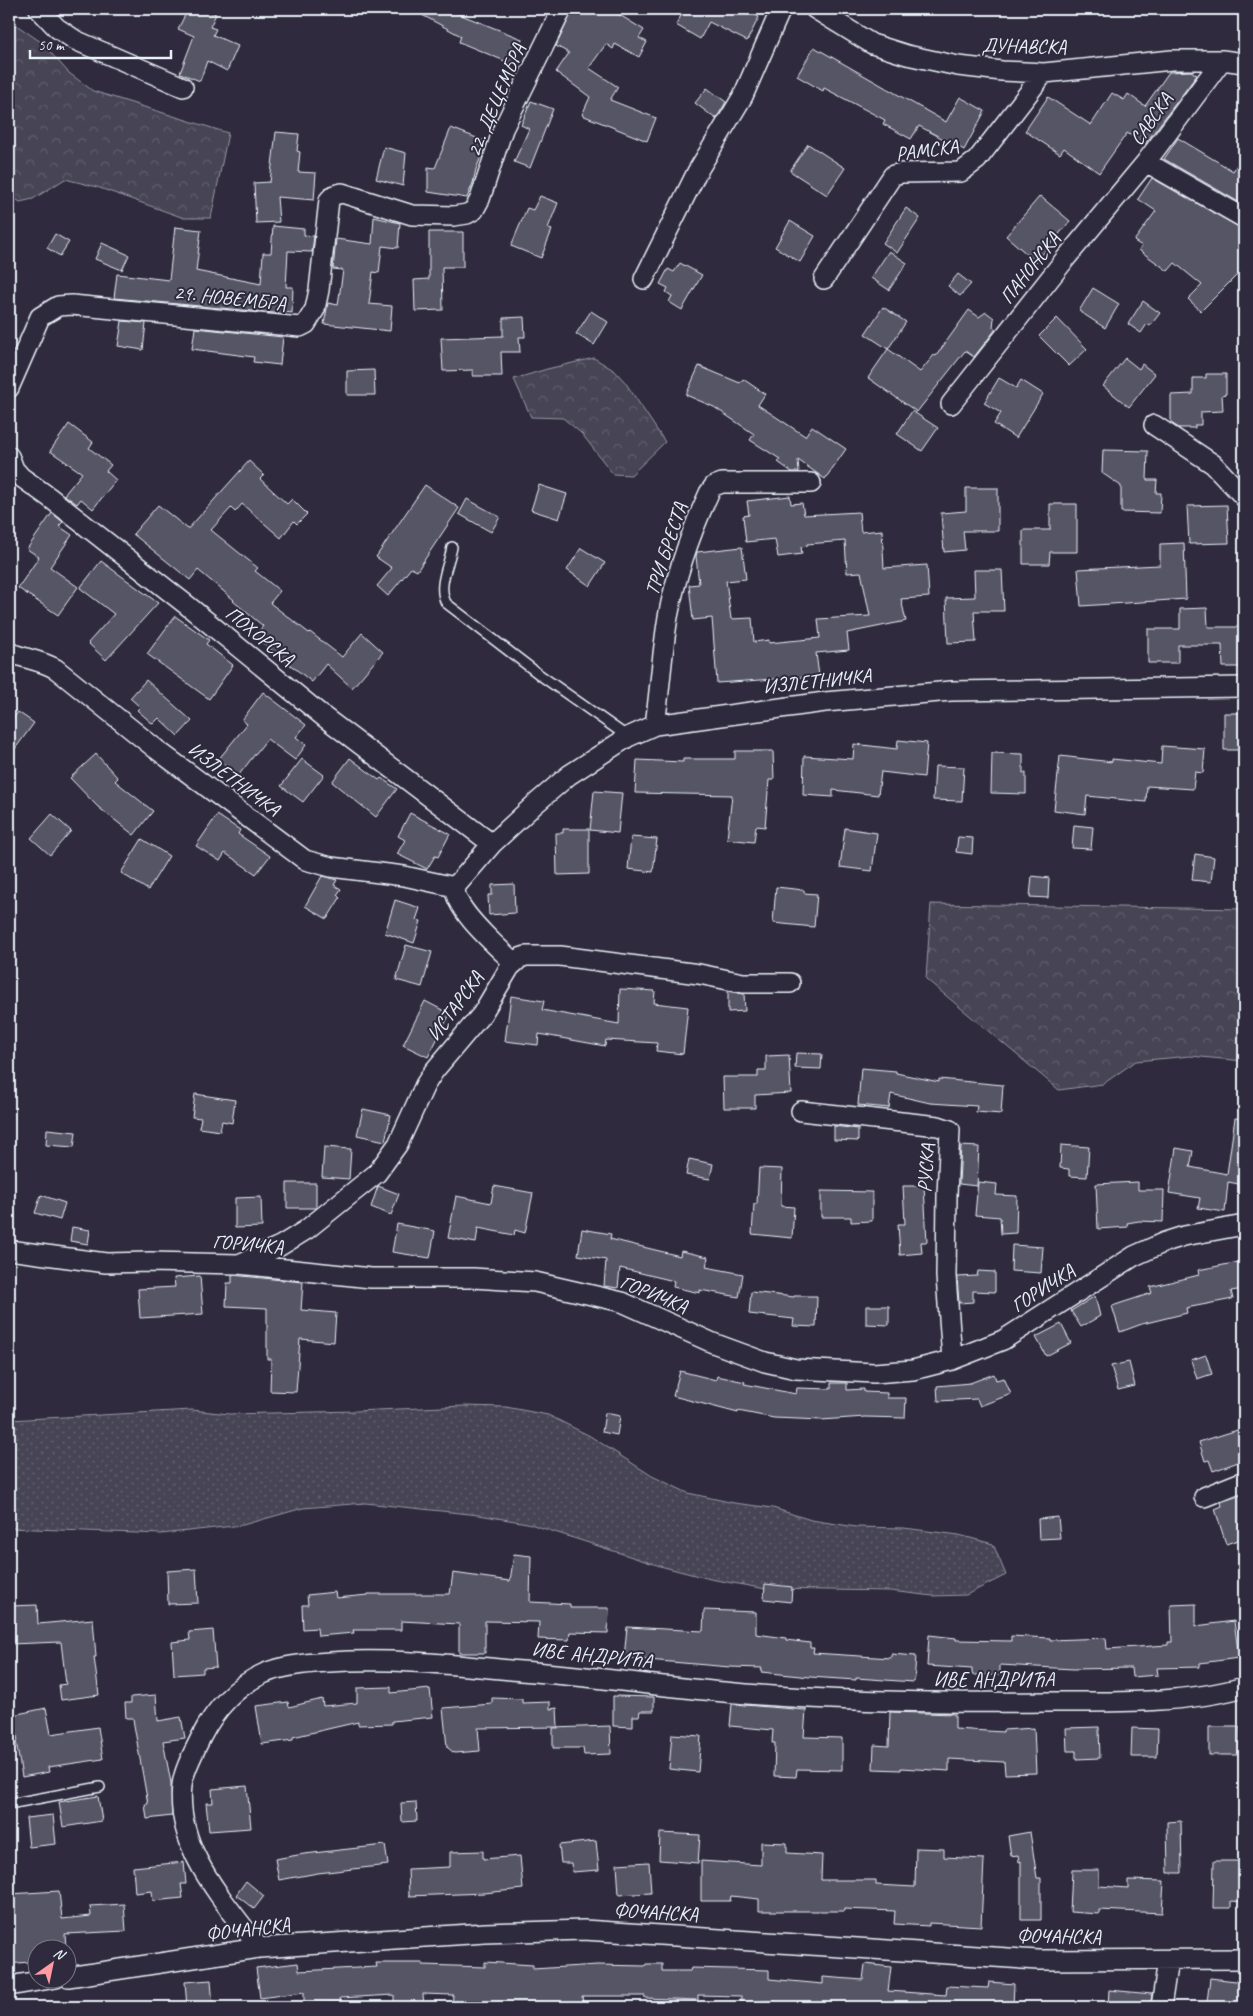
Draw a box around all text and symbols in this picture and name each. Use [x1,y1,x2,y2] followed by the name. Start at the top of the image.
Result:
[30,28,171,60] scale bar
[981,33,1068,59] street label: ДУНАВСКА
[38,36,65,55] text: 50 m
[461,39,531,160] street label: 22. ДЕЦЕМБРА
[1124,87,1179,150] street label: САВСКА
[894,133,961,167] street label: РАМСКА
[994,226,1066,309] street label: ПАНОНСКА
[173,280,288,316] street label: 29. НОВЕМБРА
[639,499,693,598] street label: ТРИ БРЕСТА
[221,601,300,672] street label: ПОХОРСКА
[762,663,873,699] street label: ИЗЛЕТНИЧКА
[183,736,286,822] street label: ИЗЛЕТНИЧКА
[421,965,489,1046] street label: ИСТАРСКА
[912,1142,940,1193] street label: РУСКА
[212,1228,285,1260] street label: ГОРИЧКА
[1007,1258,1080,1318] street label: ГОРИЧКА
[617,1269,692,1319] street label: ГОРИЧКА
[531,1636,654,1674] street label: ИВЕ АНДРИЋА
[934,1667,1055,1692] street label: ИВЕ АНДРИЋА
[613,1897,700,1927] street label: ФОЧАНСКА
[205,1911,292,1947] street label: ФОЧАНСКА
[1017,1923,1102,1949] street label: ФОЧАНСКА
[28,1938,78,1988] north arrow
[51,1944,69,1964] text: N

